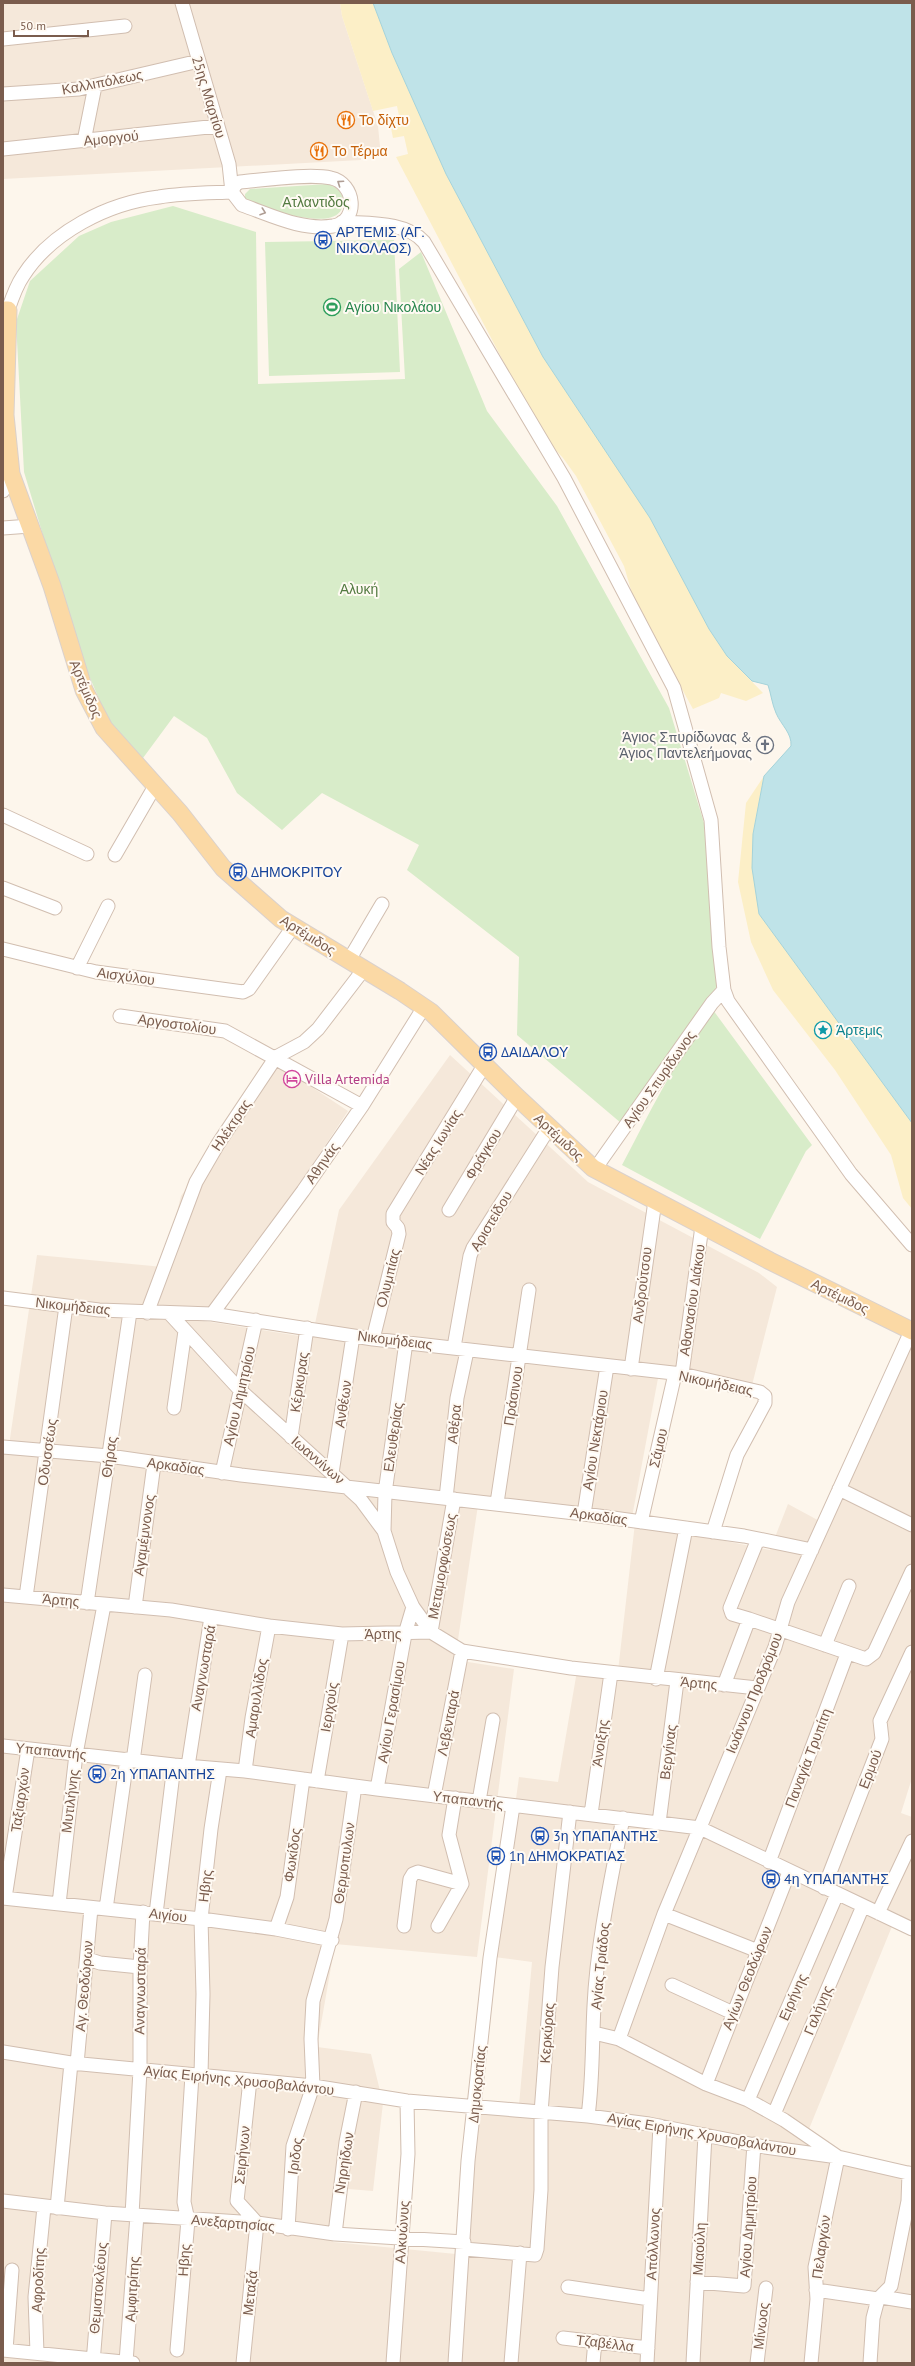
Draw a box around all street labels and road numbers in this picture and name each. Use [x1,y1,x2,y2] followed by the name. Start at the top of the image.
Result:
[188,54,230,140] street label: 25ης Μαρτίου
[60,65,144,99] street label: Καλλιπόλεως
[83,126,139,150] street label: Αμοργού
[66,657,107,721] street label: Αρτέμιδος
[277,911,339,959] street label: Αρτέμιδος
[96,963,156,989] street label: Αισχύλου
[137,1010,217,1038] street label: Αργοστολίου
[619,1026,700,1131] street label: Αγίου Σπυρίδωνος
[207,1095,255,1154] street label: Ηλέκτρας
[411,1105,466,1178] street label: Νέας Ιωνίας
[530,1109,588,1165] street label: Αρτέμιδος
[461,1125,505,1183] street label: Φράγκου
[301,1138,343,1187] street label: Αθηνάς
[466,1188,516,1254] street label: Αριστείδου
[675,1243,709,1357] street label: Αθανασίου Διάκου
[372,1246,404,1309] street label: Ολυμπίας
[628,1246,656,1324] street label: Ανδρούτσου
[808,1274,872,1318] street label: Αρτέμιδος
[35,1293,112,1319] street label: Νικομήδειας
[357,1326,434,1354] street label: Νικομήδειας
[219,1344,259,1448] street label: Αγίου Δημητρίου
[286,1350,312,1413] street label: Κέρκυρας
[499,1365,527,1427] street label: Πράσινου
[677,1366,755,1400] street label: Νικομήδειας
[330,1379,356,1429] street label: Ανθέων
[578,1388,612,1492] street label: Αγίου Νεκτάριου
[379,1401,407,1473] street label: Ελευθερίας
[443,1403,465,1445] street label: Αθέρα
[33,1417,61,1487] street label: Οδυσσέως
[645,1427,671,1469] street label: Σάμου
[288,1432,348,1488] street label: Ιωαννίνων
[97,1435,121,1479] street label: Θήρας
[146,1453,206,1479] street label: Αρκαδίας
[129,1493,159,1577] street label: Αγαμέμνονος
[569,1503,629,1529] street label: Αρκαδίας
[424,1511,460,1620] street label: Μεταμορφώσεως
[42,1589,81,1611] street label: Άρτης
[187,1623,219,1713] street label: Αναγνωσταρά
[364,1625,402,1643] street label: Άρτης
[722,1630,786,1756] street label: Ιωάννου Προδρόμου
[241,1657,271,1739] street label: Αμαρυλλίδος
[373,1660,409,1764] street label: Αγίου Γερασίμου
[680,1672,719,1694] street label: Άρτης
[316,1680,342,1733] street label: Ιεριχούς
[433,1689,463,1757] street label: Λεβενταρά
[781,1706,835,1810] street label: Παναγία Τρυπίτη
[588,1718,612,1768] street label: Άνοιξης
[656,1723,680,1781] street label: Βεργίνας
[15,1738,88,1764] street label: Υπαπαντής
[854,1747,886,1791] street label: Ερμού
[7,1766,33,1834] street label: Ταξιαρχών
[57,1768,83,1834] street label: Μυτιλήνης
[432,1787,505,1813] street label: Υπαπαντής
[329,1821,359,1905] street label: Θερμοπυλων
[279,1826,305,1883] street label: Φωκίδος
[194,1868,216,1903] street label: Ηβης
[148,1904,188,1926] street label: Αιγίου
[586,1921,614,2011] street label: Αγίας Τριάδος
[718,1923,776,2033] street label: Αγίων Θεοδώρων
[71,1940,97,2032] street label: Αγ. Θεοδώρων
[130,1947,150,2035] street label: Αναγνωσταρά
[775,1970,811,2023] street label: Ειρήνης
[800,1982,837,2038] street label: Γαλήνης
[536,2002,558,2064] street label: Κερκύρας
[464,2044,490,2124] street label: Δημοκρατίας
[143,2061,335,2099] street label: Αγίας Ειρήνης Χρυσοβαλάντου
[606,2109,798,2159] street label: Αγίας Ειρήνης Χρυσοβαλάντου
[230,2125,254,2185] street label: Σειρήνων
[330,2131,358,2195] street label: Νηρηίδων
[283,2136,307,2176] street label: Ιριδος
[735,2176,761,2278] street label: Αγίου Δημητρίου
[391,2200,413,2264] street label: Αλκυώνυς
[642,2207,664,2281] street label: Απόλλωνος
[190,2210,276,2236] street label: Ανεξαρτησίας
[808,2214,834,2280] street label: Πελαργών
[689,2222,709,2276] street label: Μιαούλη
[85,2241,111,2335] street label: Θεμιστοκλέους
[174,2243,194,2277] street label: Ηβης
[27,2247,49,2313] street label: Αφροδίτης
[121,2255,143,2323] street label: Αμφιτρίτης
[239,2270,261,2316] street label: Μεταξά
[749,2301,773,2351] street label: Μίνωος
[575,2331,635,2355] street label: Τζαβέλλα

